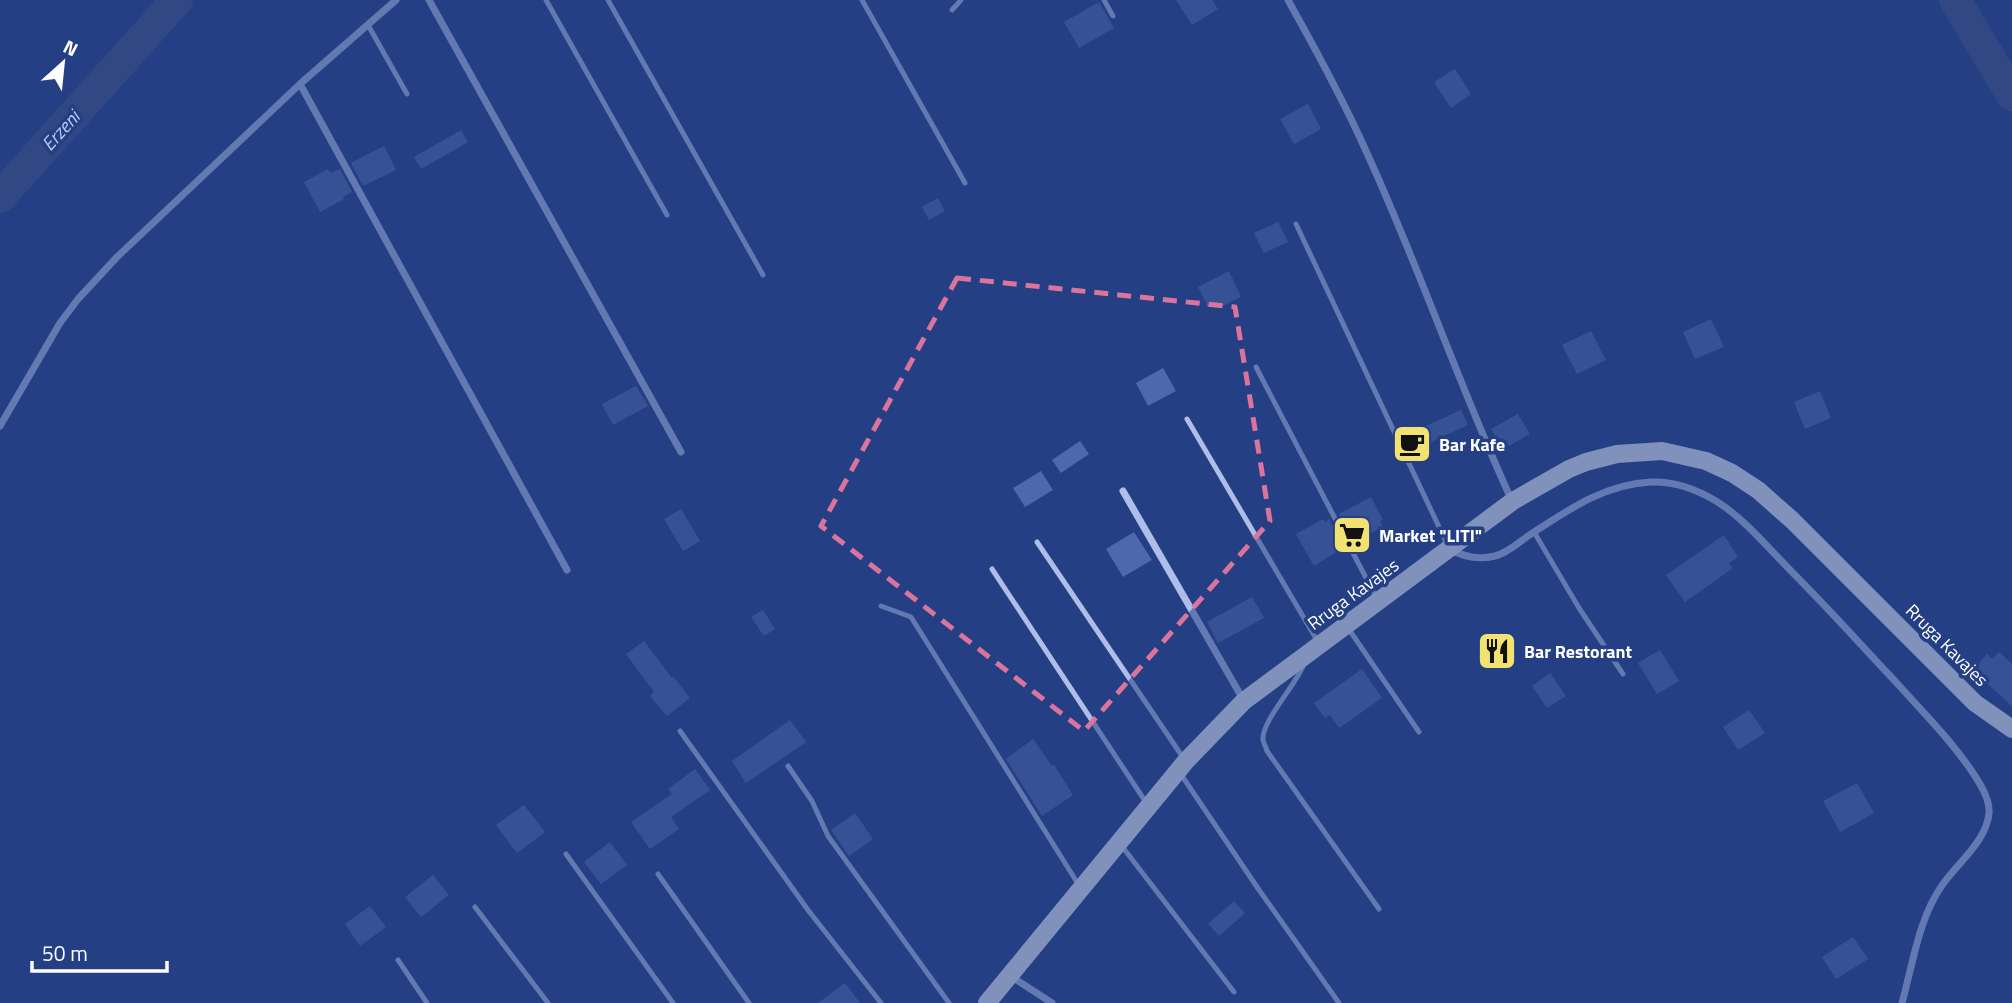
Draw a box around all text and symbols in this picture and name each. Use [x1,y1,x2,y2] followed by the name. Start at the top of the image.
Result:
[28,28,98,98] north arrow
[58,31,83,63] text: N
[34,102,87,157] water label: Erzeni
[1391,423,1433,465] cafe icon: Bar Kafe
[1439,431,1505,458] place label: Bar Kafe
[1331,514,1373,556] supermarket icon: Market "LITI"
[1379,522,1482,549] place label: Market "LITI"
[1302,552,1404,636] street label: Rruga Kavajes
[1900,598,1994,692] street label: Rruga Kavajes
[1476,630,1518,672] restaurant icon: Bar Restorant
[1524,638,1632,665] place label: Bar Restorant
[32,930,166,974] scale bar
[42,937,88,969] text: 50 m

